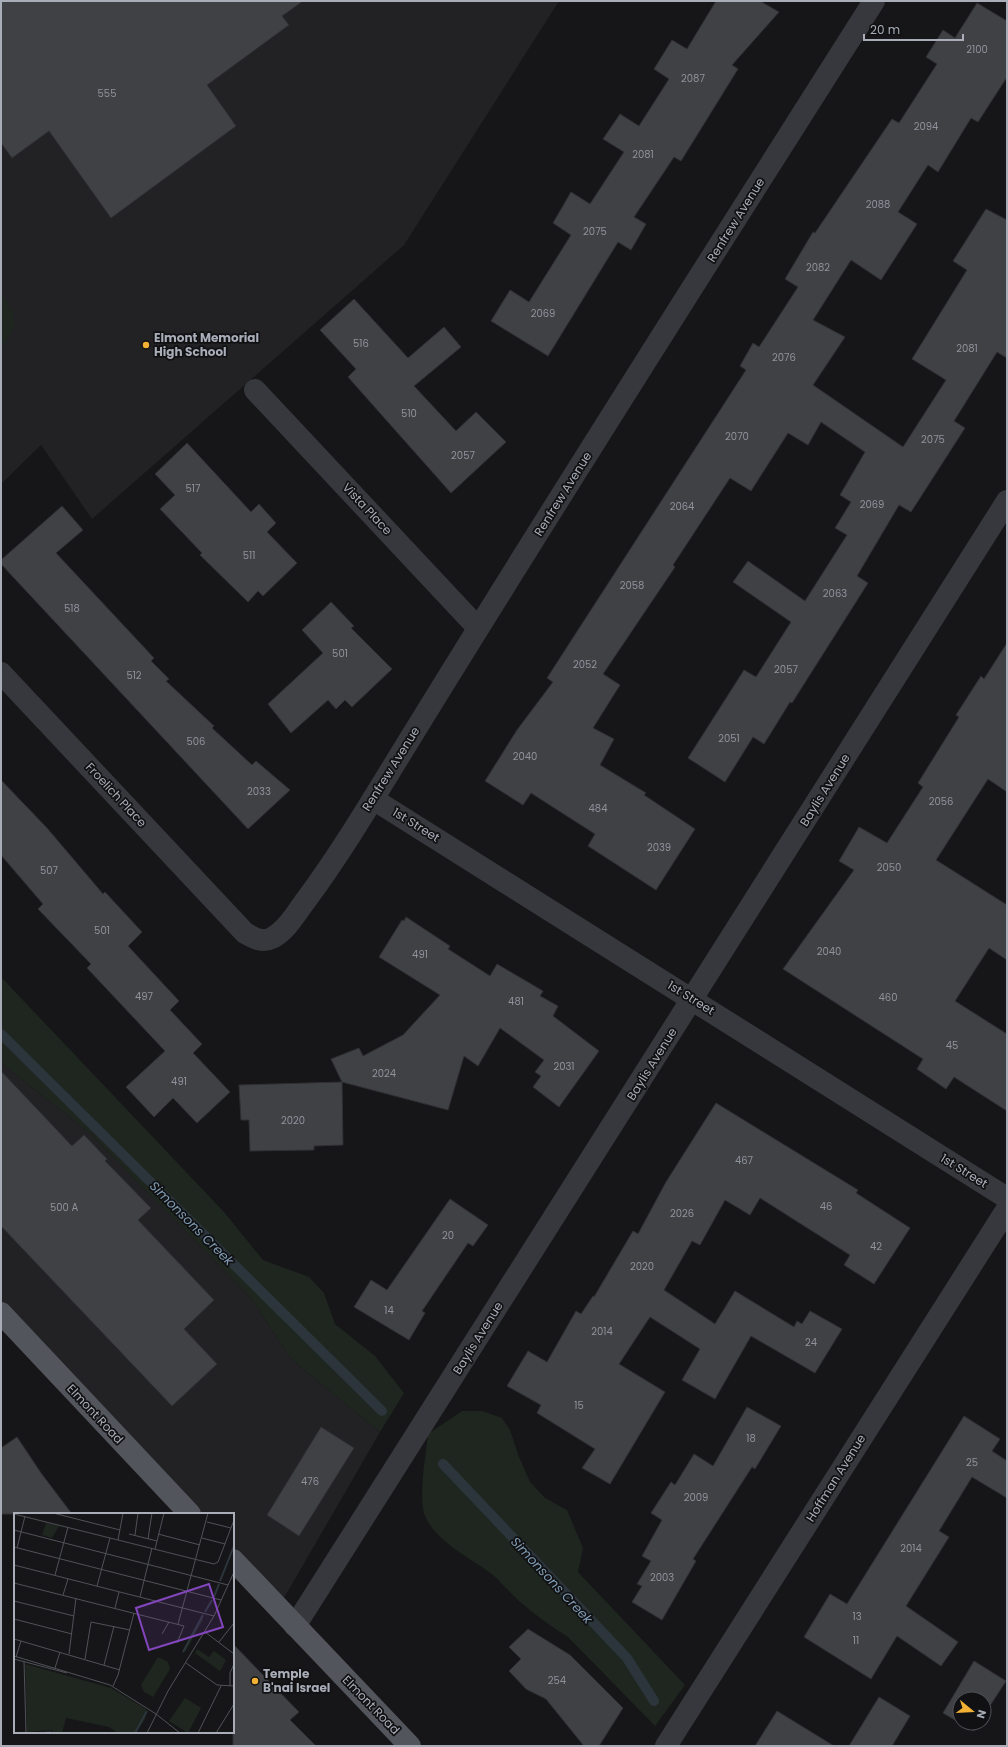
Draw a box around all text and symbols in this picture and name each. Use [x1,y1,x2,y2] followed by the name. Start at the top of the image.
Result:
[864,16,963,42] scale bar
[870,21,900,38] text: 20 m
[966,42,988,57] house number: 2100
[681,71,705,86] house number: 2087
[98,86,116,101] house number: 555
[914,119,938,134] house number: 2094
[632,147,654,162] house number: 2081
[703,174,768,265] street label: Renfrew Avenue
[866,197,890,212] house number: 2088
[583,224,607,239] house number: 2075
[806,260,830,275] house number: 2082
[531,306,555,321] house number: 2069
[154,329,259,360] place label: Elmont Memorial High School
[353,336,369,351] house number: 516
[141,340,151,350] marker: Elmont Memorial High School
[956,341,978,356] house number: 2081
[772,350,796,365] house number: 2076
[401,406,417,421] house number: 510
[725,429,749,444] house number: 2070
[921,432,945,447] house number: 2075
[451,448,475,463] house number: 2057
[530,448,595,539] street label: Renfrew Avenue
[339,479,396,538] street label: Vista Place
[186,481,201,496] house number: 517
[860,497,884,512] house number: 2069
[670,499,694,514] house number: 2064
[243,548,255,563] house number: 511
[620,578,644,593] house number: 2058
[823,586,847,601] house number: 2063
[64,601,80,616] house number: 518
[332,646,348,661] house number: 501
[573,657,597,672] house number: 2052
[774,662,798,677] house number: 2057
[126,668,142,683] house number: 512
[358,723,423,814] street label: Renfrew Avenue
[718,731,740,746] house number: 2051
[187,734,205,749] house number: 506
[513,749,537,764] house number: 2040
[795,750,854,829] street label: Baylis Avenue
[82,759,151,831] street label: Froelich Place
[247,784,271,799] house number: 2033
[929,794,953,809] house number: 2056
[589,801,607,816] house number: 484
[389,803,443,846] street label: 1st Street
[647,840,671,855] house number: 2039
[877,860,901,875] house number: 2050
[40,863,59,878] house number: 507
[94,923,110,938] house number: 501
[817,944,841,959] house number: 2040
[412,947,428,962] house number: 491
[664,976,718,1019] street label: 1st Street
[135,989,154,1004] house number: 497
[879,990,897,1005] house number: 460
[508,994,524,1009] house number: 481
[622,1024,681,1103] street label: Baylis Avenue
[946,1038,958,1053] house number: 45
[553,1059,575,1074] house number: 2031
[372,1066,396,1081] house number: 2024
[171,1074,187,1089] house number: 491
[281,1113,305,1128] house number: 2020
[937,1149,991,1192] street label: 1st Street
[735,1153,754,1168] house number: 467
[145,1177,239,1271] water label: Simonsons Creek
[820,1199,832,1214] house number: 46
[50,1200,78,1215] house number: 500 A
[670,1206,694,1221] house number: 2026
[442,1228,454,1243] house number: 20
[870,1239,882,1254] house number: 42
[630,1259,654,1274] house number: 2020
[448,1298,507,1377] street label: Baylis Avenue
[384,1303,394,1318] house number: 14
[591,1324,613,1339] house number: 2014
[805,1335,817,1350] house number: 24
[63,1380,127,1447] street label: Elmont Road
[574,1398,584,1413] house number: 15
[746,1431,756,1446] house number: 18
[802,1431,869,1525] street label: Hoffman Avenue
[966,1455,978,1470] house number: 25
[301,1474,319,1489] house number: 476
[684,1490,708,1505] house number: 2009
[14,1513,234,1733] inset map
[506,1533,598,1629] water label: Simonsons Creek
[900,1541,922,1556] house number: 2014
[650,1570,674,1585] house number: 2003
[852,1609,862,1624] house number: 13
[853,1633,859,1648] house number: 11
[263,1665,330,1696] place label: Temple B'nai Israel
[339,1672,404,1738] street label: Elmont Road
[548,1673,566,1688] house number: 254
[250,1676,260,1686] marker: Temple B'nai Israel
[952,1691,992,1731] north arrow
[973,1708,990,1721] text: N

